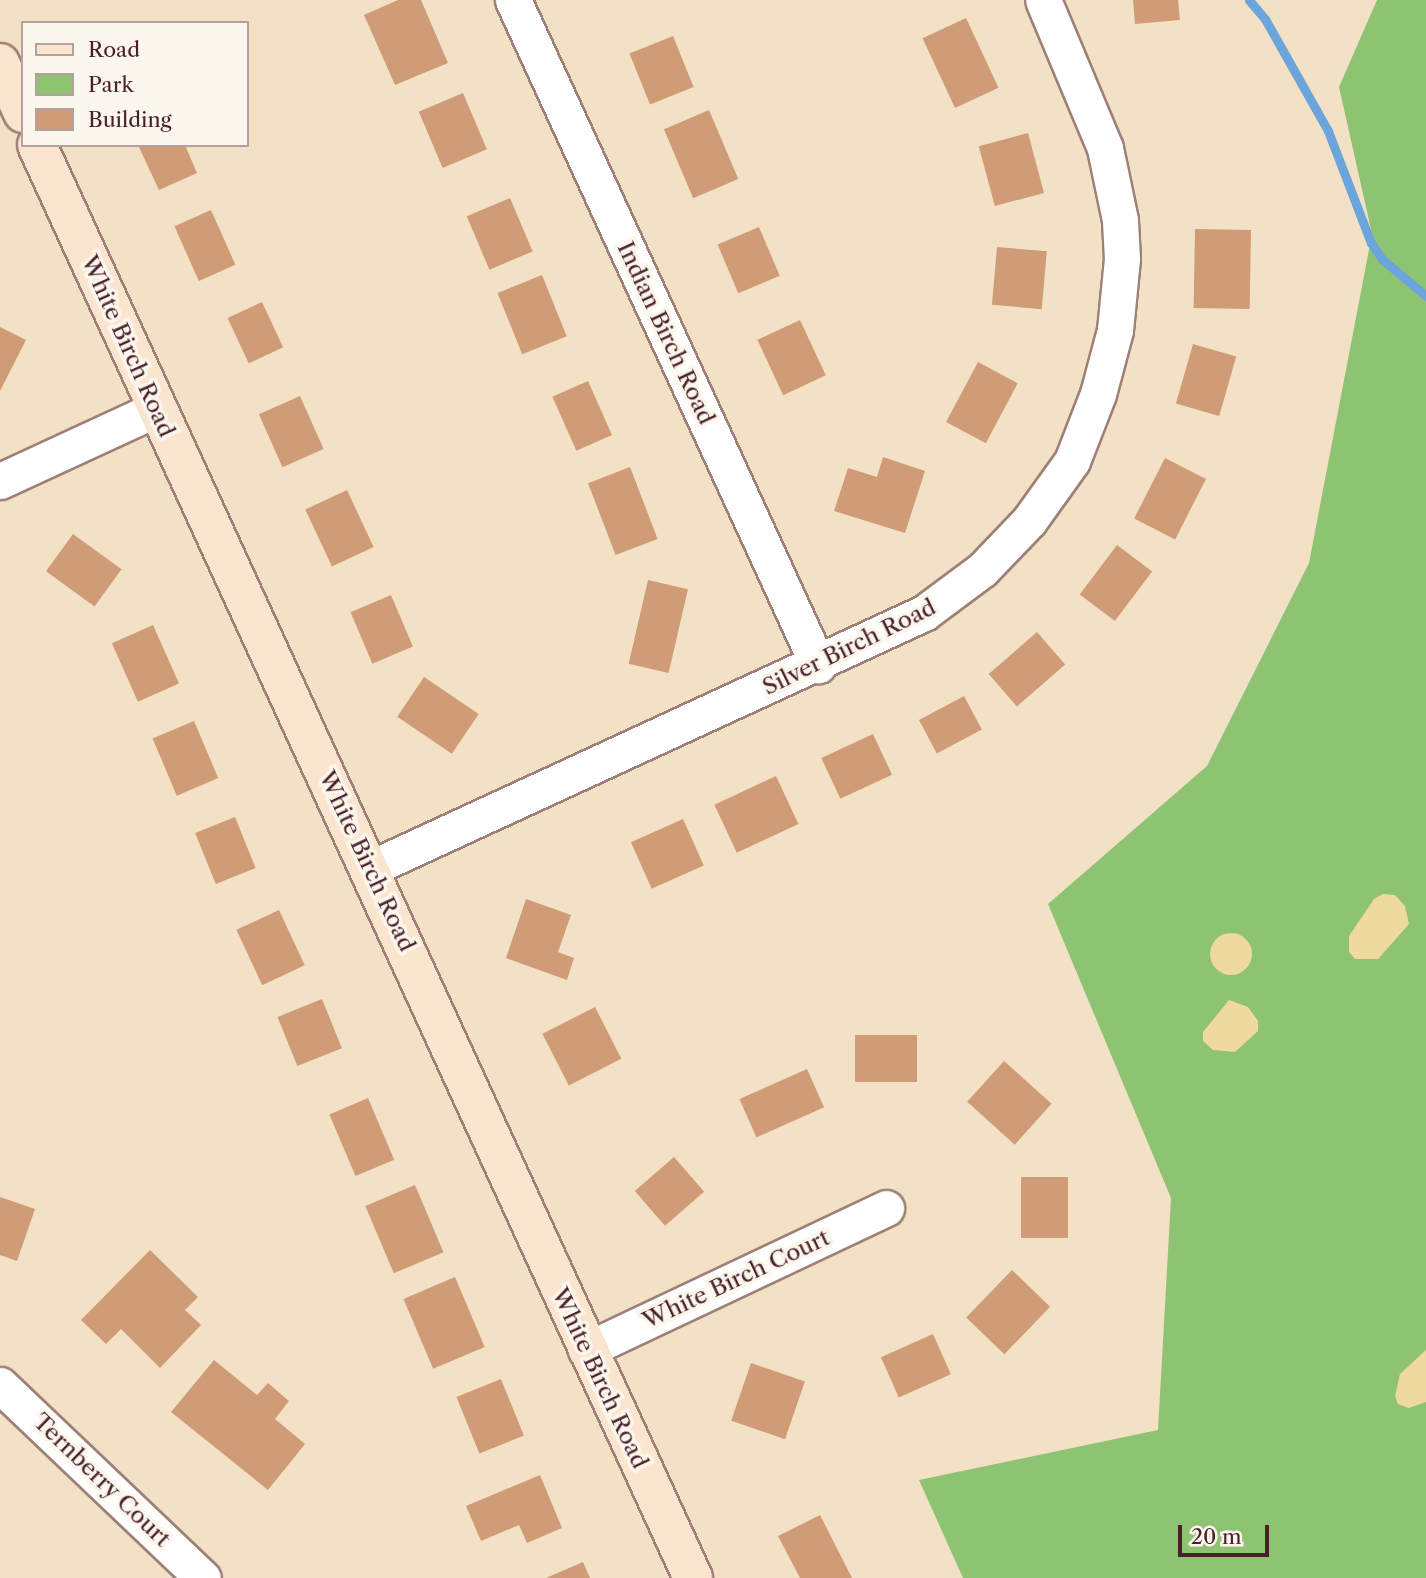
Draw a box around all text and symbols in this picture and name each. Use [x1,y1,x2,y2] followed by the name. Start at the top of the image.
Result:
[21,21,248,147] legend
[88,37,140,62] text: Road
[88,72,134,97] text: Park
[88,107,172,132] text: Building
[612,237,720,429] street label: Indian Birch Road
[75,251,181,441] street label: White Birch Road
[758,593,940,701] street label: Silver Birch Road
[313,766,421,956] street label: White Birch Road
[638,1224,834,1334] street label: White Birch Court
[546,1283,654,1473] street label: White Birch Road
[27,1407,177,1553] street label: Ternberry Court
[1181,1512,1272,1556] scale bar
[1191,1524,1242,1549] text: 20 m

